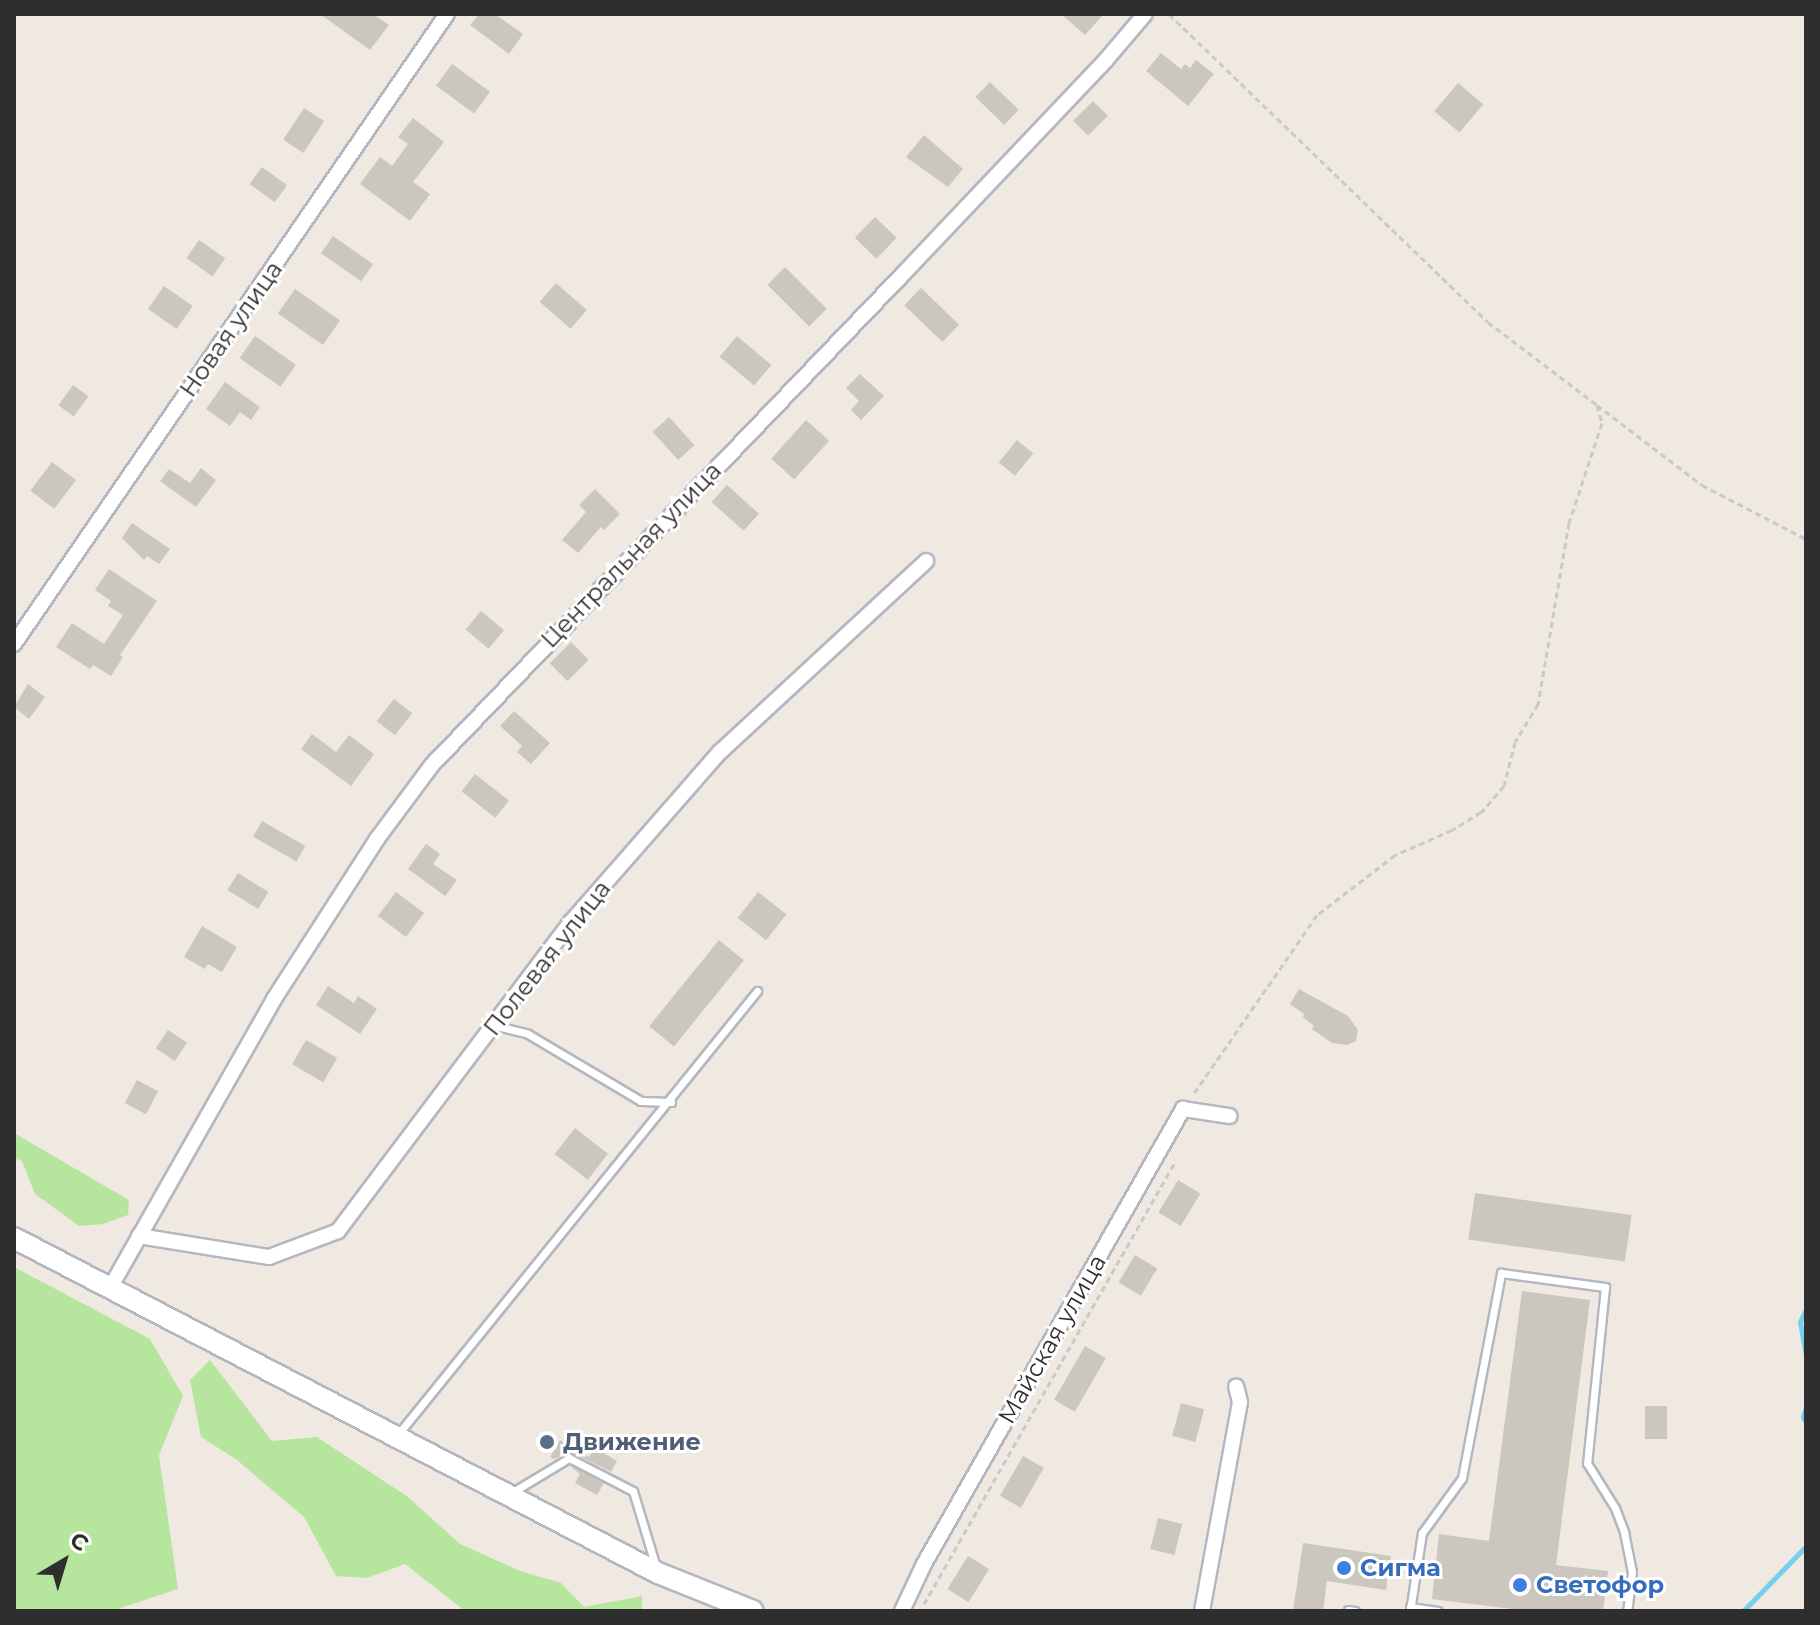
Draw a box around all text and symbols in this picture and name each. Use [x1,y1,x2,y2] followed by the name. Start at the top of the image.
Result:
[174,255,288,403] street label: Новая улица
[535,456,727,654] street label: Центральная улица
[477,875,617,1041] street label: Полевая улица
[992,1249,1112,1429] street label: Майская улица
[563,1428,701,1456] place label: Движение
[538,1433,556,1451] marker: Движение
[24,1521,104,1601] north arrow
[64,1526,94,1557] text: С
[1360,1554,1441,1582] place label: Сигма
[1335,1559,1353,1577] marker: Сигма
[1536,1571,1664,1599] place label: Светофор
[1511,1576,1529,1594] marker: Светофор

